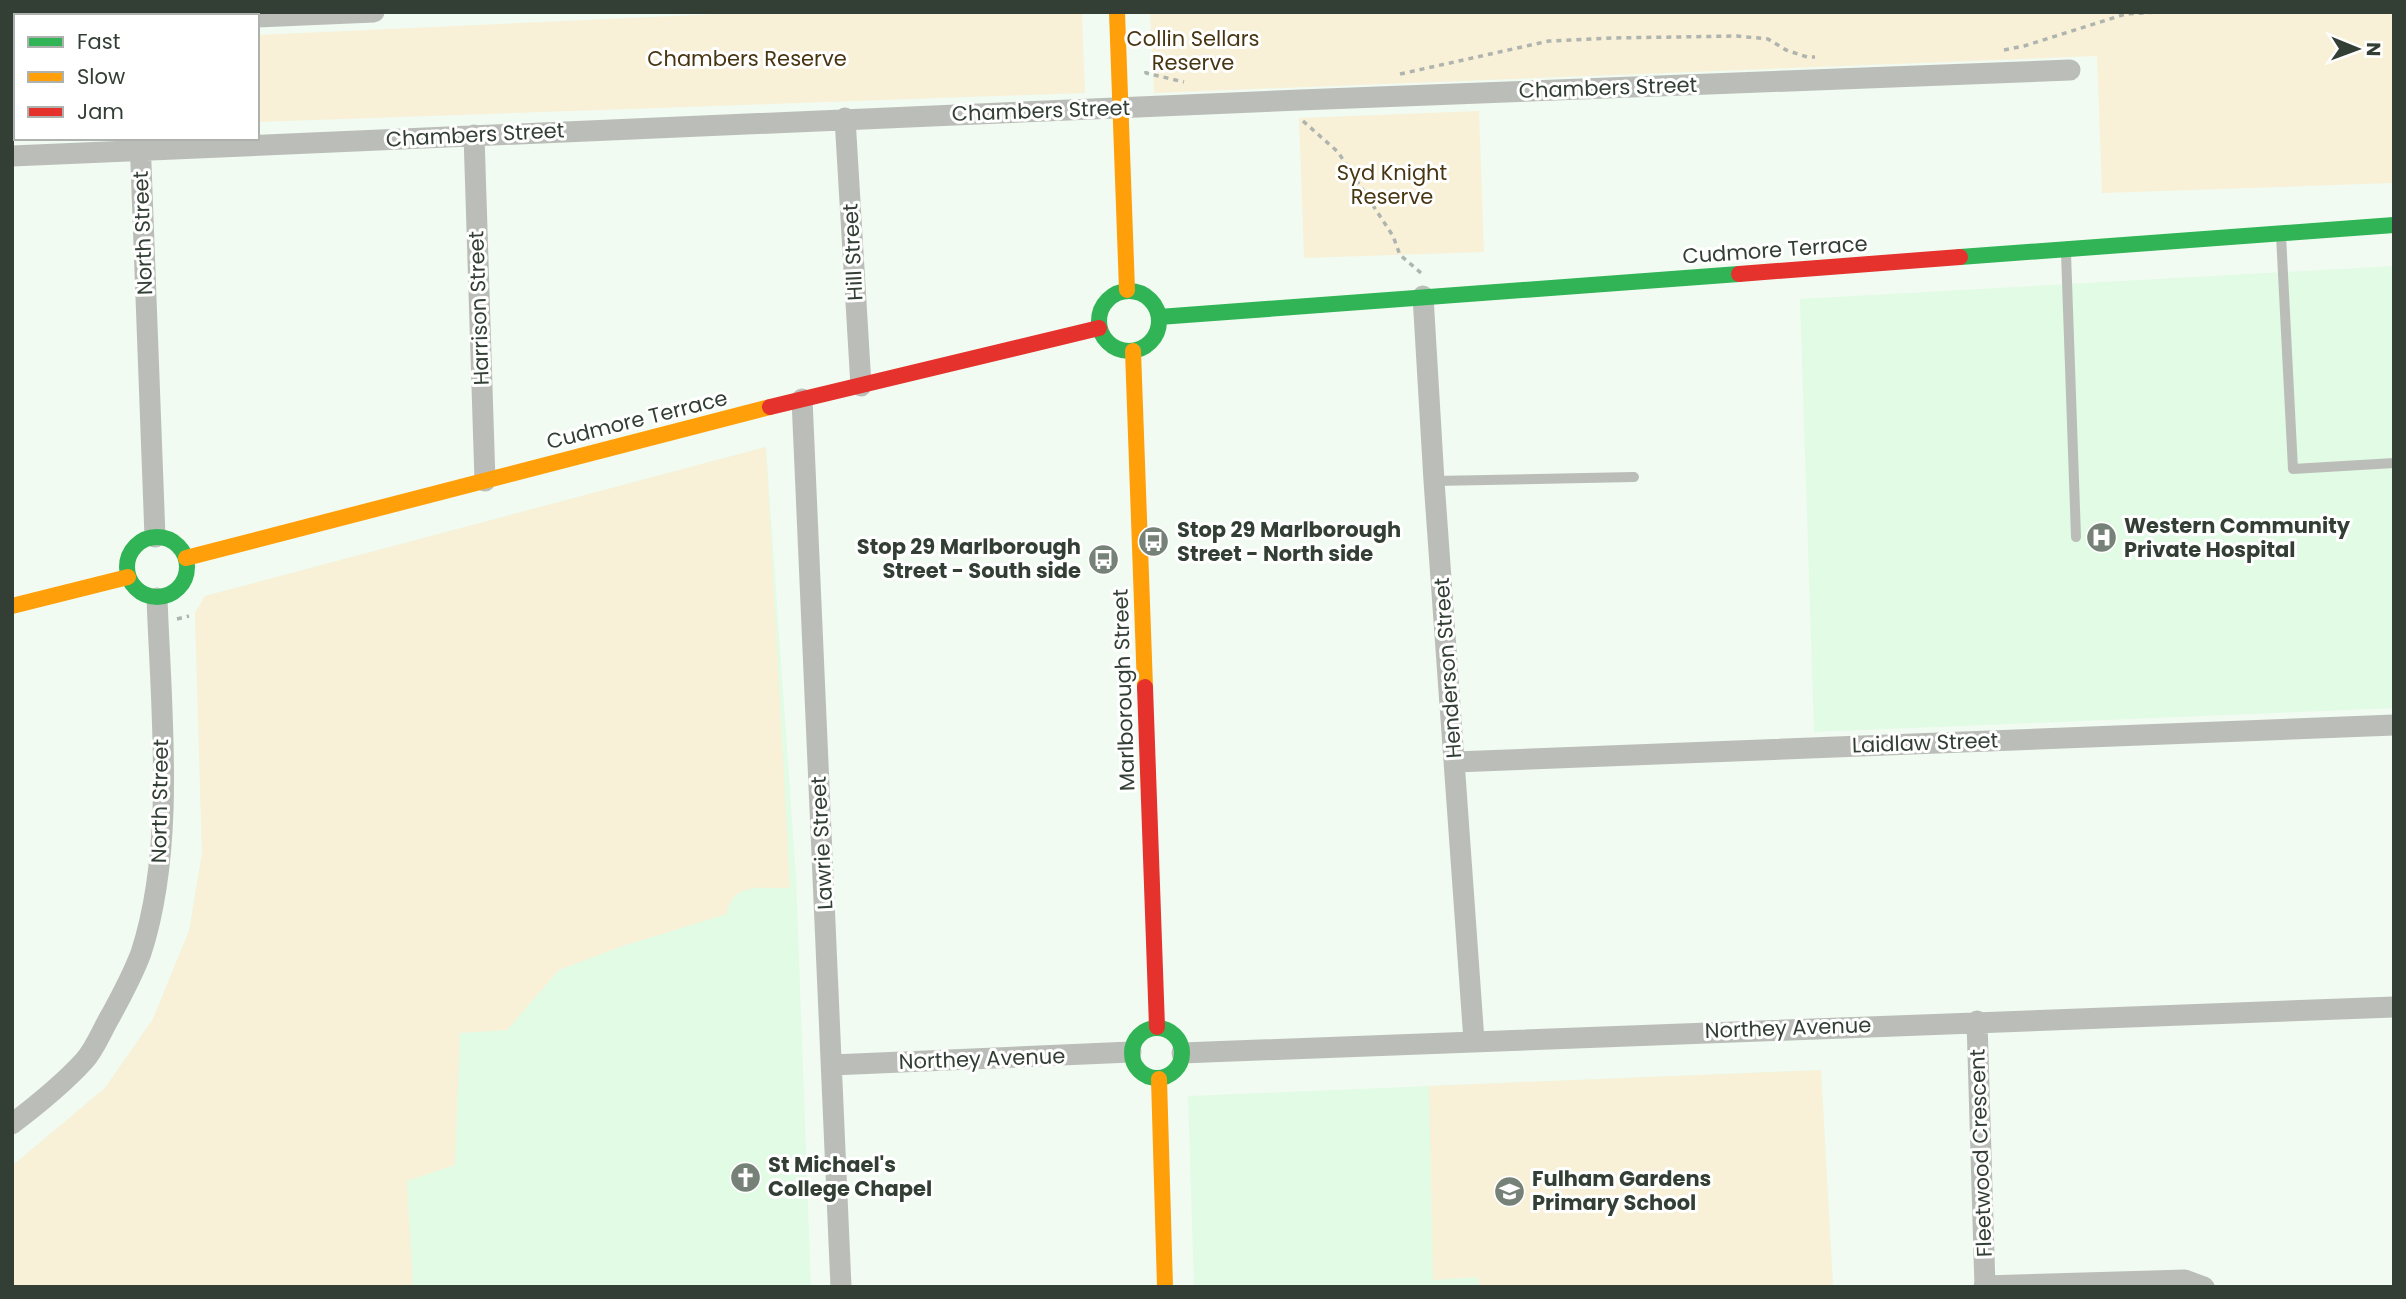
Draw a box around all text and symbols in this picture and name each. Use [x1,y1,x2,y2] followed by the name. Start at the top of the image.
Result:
[14,14,259,140] legend
[2322,14,2392,84] north arrow
[1127,24,1259,77] park label: Collin Sellars Reserve
[77,27,120,56] text: Fast
[2360,42,2387,57] text: N
[647,44,847,73] park label: Chambers Reserve
[77,62,125,91] text: Slow
[1518,70,1698,105] street label: Chambers Street
[951,93,1131,128] street label: Chambers Street
[77,97,124,126] text: Jam
[385,115,565,154] street label: Chambers Street
[1337,158,1447,211] park label: Syd Knight Reserve
[126,170,159,296] street label: North Street
[835,203,870,301] street label: Hill Street
[1681,229,1868,270] street label: Cudmore Terrace
[461,230,496,386] street label: Harrison Street
[543,383,730,456] street label: Cudmore Terrace
[2124,511,2351,564] place label: Western Community Private Hospital
[1177,515,1401,568] place label: Stop 29 Marlborough Street - North side
[2084,521,2118,555] hospital icon: Western Community Private Hospital
[1137,525,1171,559] bus stop icon: Stop 29 Marlborough Street - North side
[857,532,1081,585] place label: Stop 29 Marlborough Street - South side
[1087,542,1121,576] bus stop icon: Stop 29 Marlborough Street - South side
[1427,577,1468,759] street label: Henderson Street
[1105,588,1142,792] street label: Marlborough Street
[1851,725,1999,760] street label: Laidlaw Street
[144,739,175,863] street label: North Street
[804,776,839,910] street label: Lawrie Street
[1704,1010,1872,1045] street label: Northey Avenue
[898,1041,1066,1076] street label: Northey Avenue
[1962,1048,1999,1258] street label: Fleetwood Crescent
[768,1150,932,1203] place label: St Michael's College Chapel
[728,1160,762,1194] church icon: St Michael's College Chapel
[1532,1164,1711,1217] place label: Fulham Gardens Primary School
[1492,1174,1526,1208] school or university icon: Fulham Gardens Primary School

